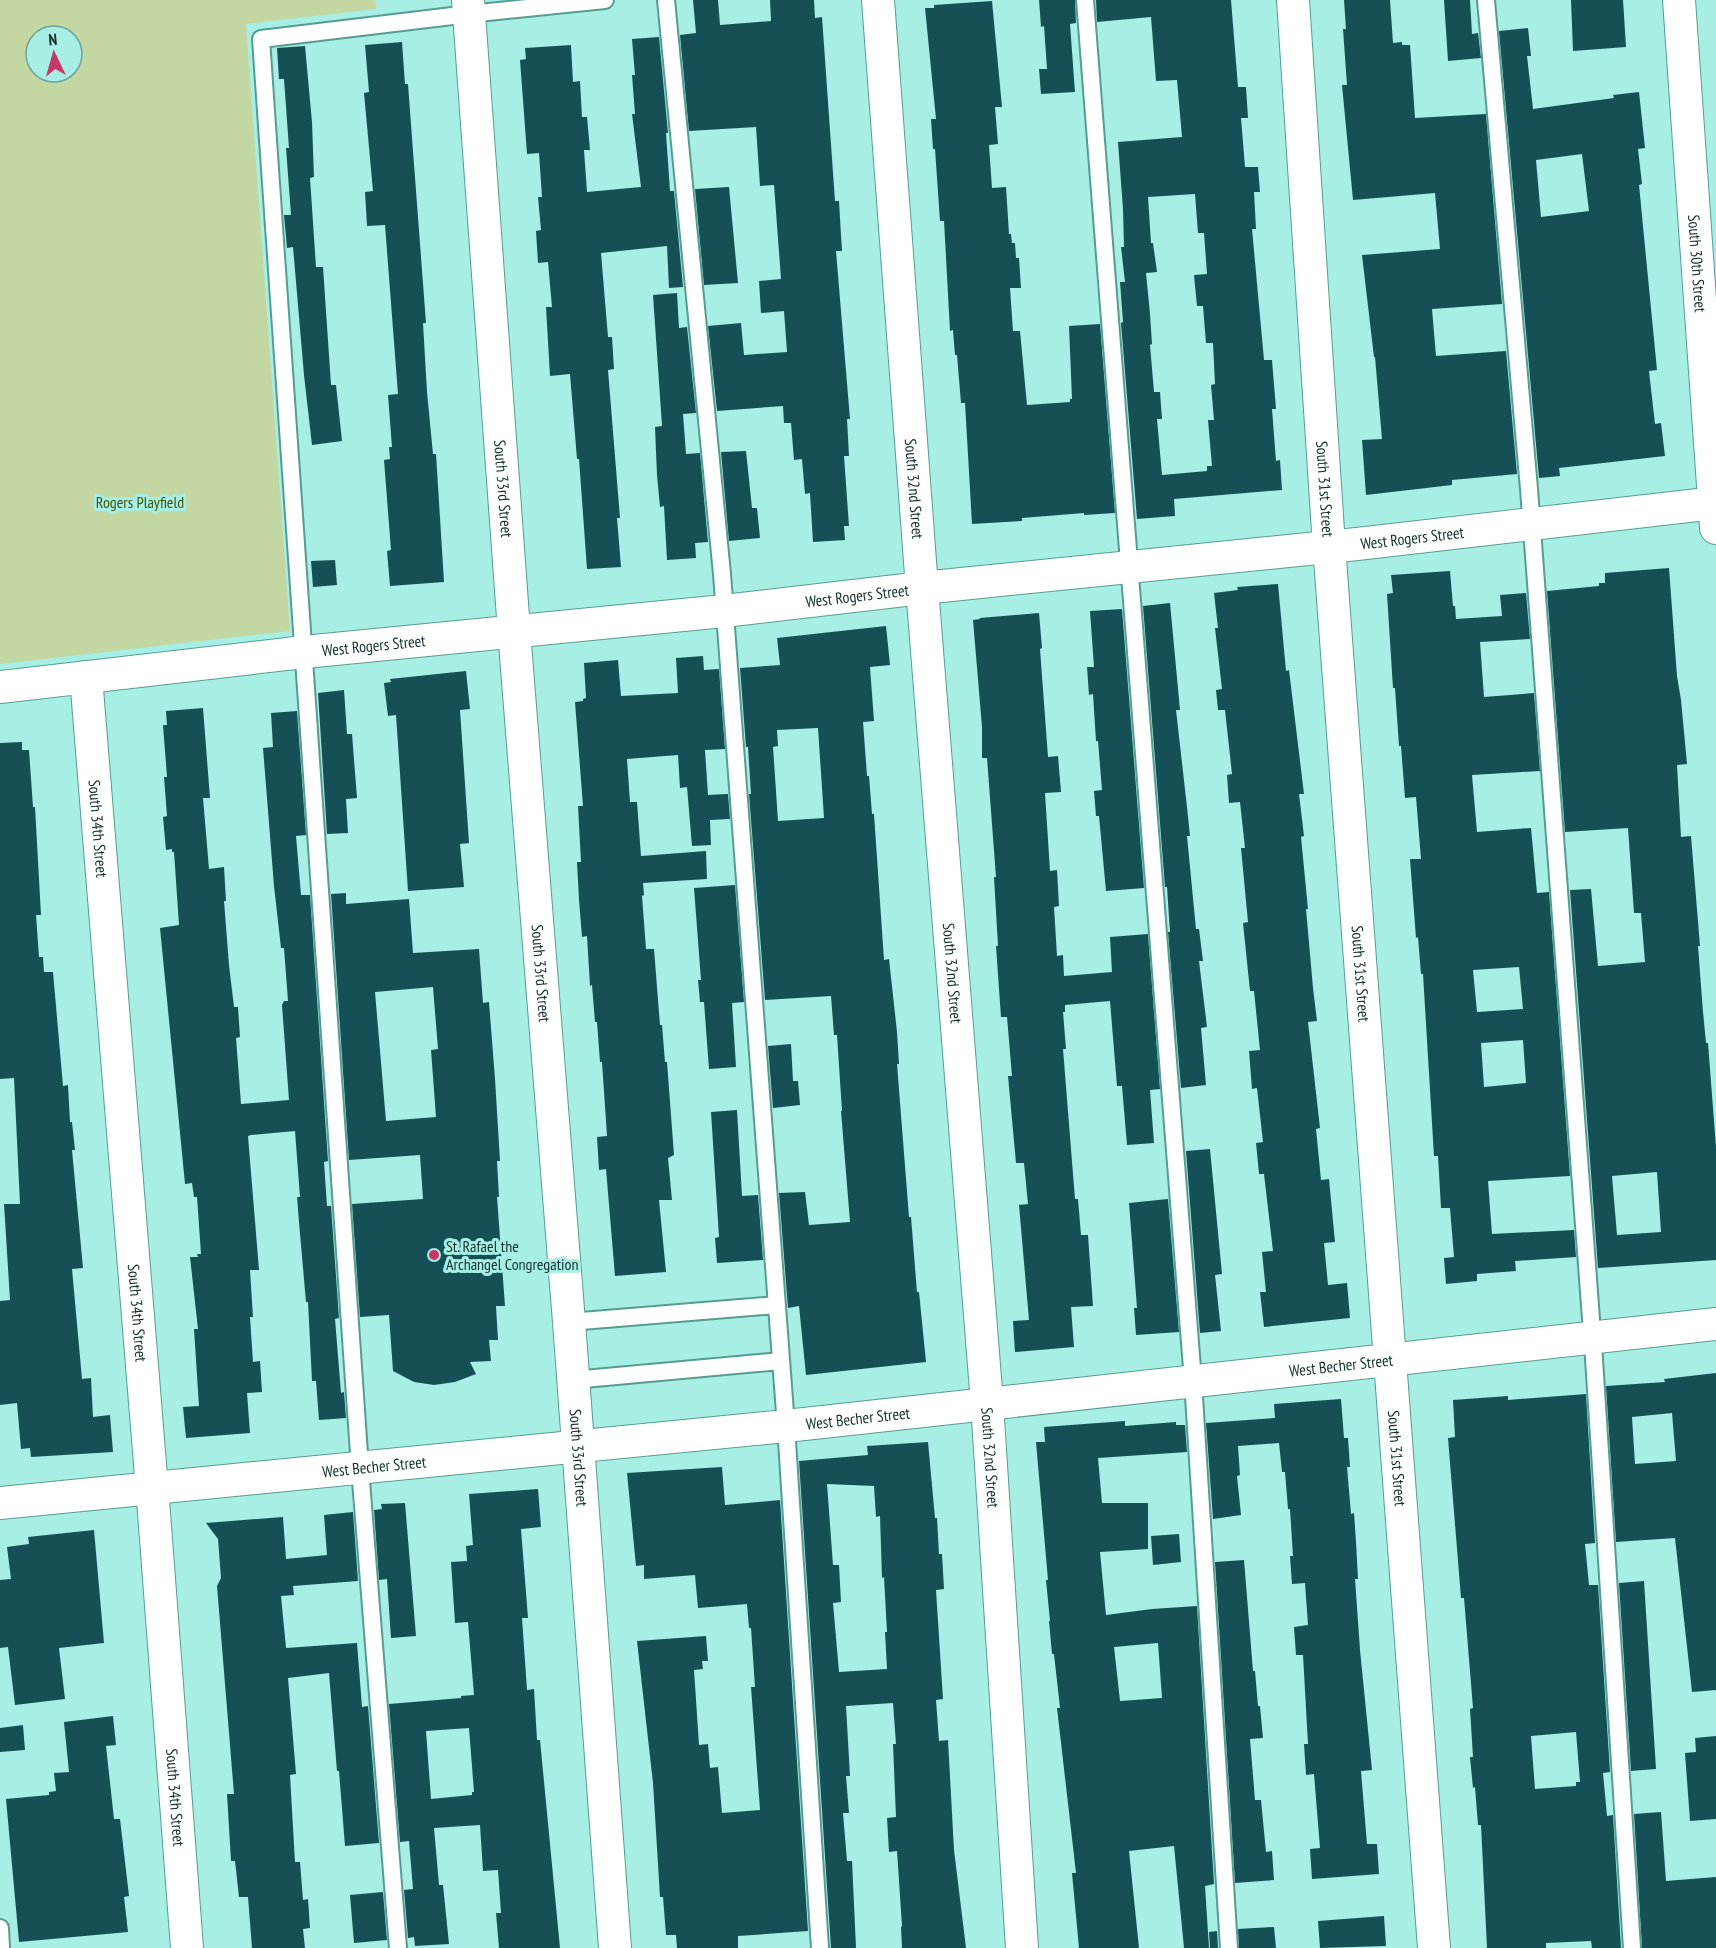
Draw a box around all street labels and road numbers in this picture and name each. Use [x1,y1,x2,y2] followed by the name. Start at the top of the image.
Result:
[1684,214,1711,314] street label: South 30th Street
[901,438,928,540] street label: South 32nd Street
[490,439,517,539] street label: South 33rd Street
[1312,440,1338,538] street label: South 31st Street
[1359,522,1465,554] street label: West Rogers Street
[804,580,910,611] street label: West Rogers Street
[321,630,427,660] street label: West Rogers Street
[84,779,112,879] street label: South 34th Street
[939,922,967,1025] street label: South 32nd Street
[527,924,555,1023] street label: South 33rd Street
[1347,925,1375,1023] street label: South 31st Street
[124,1263,152,1363] street label: South 34th Street
[1288,1349,1394,1381] street label: West Becher Street
[805,1402,911,1434] street label: West Becher Street
[977,1407,1004,1509] street label: South 32nd Street
[565,1408,593,1508] street label: South 33rd Street
[1384,1409,1411,1508] street label: South 31st Street
[321,1451,428,1481] street label: West Becher Street
[162,1748,189,1848] street label: South 34th Street

